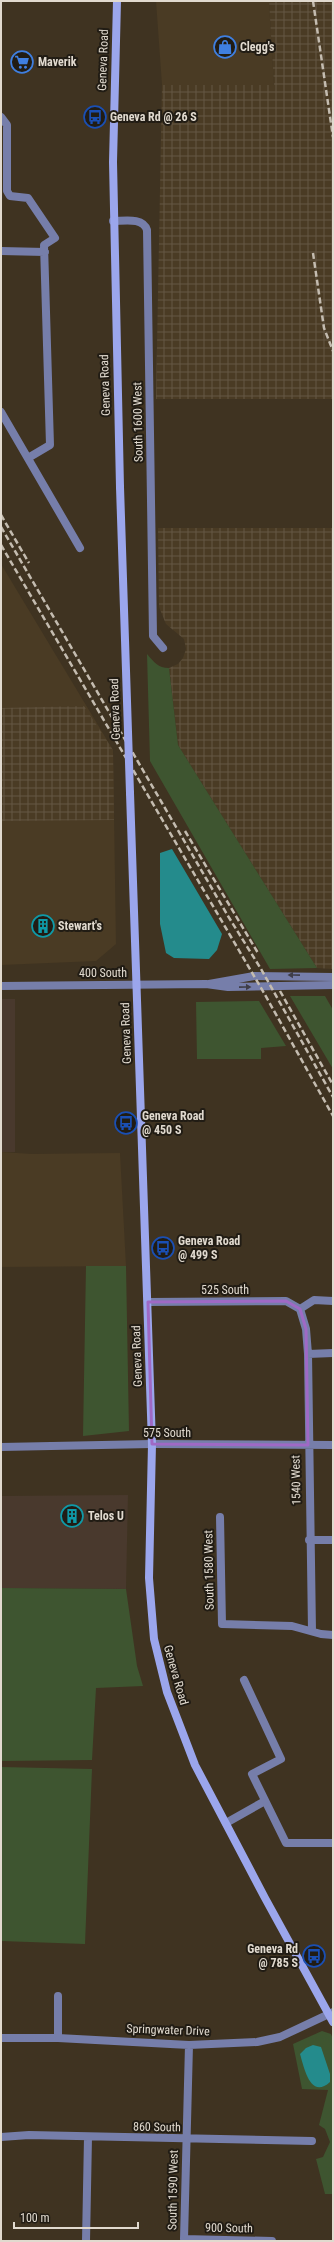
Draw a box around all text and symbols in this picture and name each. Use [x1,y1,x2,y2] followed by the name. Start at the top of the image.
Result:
[95,29,111,91] street label: Geneva Road
[212,34,238,60] shop icon: Clegg's
[240,40,275,54] place label: Clegg's
[9,49,35,75] supermarket icon: Maverik
[38,55,77,69] place label: Maverik
[82,104,108,130] bus stop icon: Geneva Rd @ 26 S
[110,110,197,124] place label: Geneva Rd @ 26 S
[97,354,113,416] street label: Geneva Road
[130,381,146,462] street label: South 1600 West
[107,678,123,740] street label: Geneva Road
[30,913,56,939] building icon: Stewart's
[58,919,102,933] place label: Stewart's
[79,966,127,980] street label: 400 South
[287,972,300,978] one-way arrow
[239,984,252,990] one-way arrow
[118,1002,134,1064] street label: Geneva Road
[142,1109,204,1137] place label: Geneva Road @ 450 S
[113,1110,139,1136] bus stop icon: Geneva Road @ 450 S
[178,1234,240,1262] place label: Geneva Road @ 499 S
[150,1235,176,1261] bus stop icon: Geneva Road @ 499 S
[201,1283,249,1297] street label: 525 South
[129,1325,145,1387] street label: Geneva Road
[143,1426,191,1440] street label: 575 South
[289,1454,303,1505] street label: 1540 West
[59,1503,85,1529] building icon: Telos U
[88,1509,124,1523] place label: Telos U
[201,1529,217,1610] street label: South 1580 West
[161,1643,191,1707] street label: Geneva Road
[247,1942,299,1970] place label: Geneva Rd @ 785 S
[301,1943,327,1969] bus stop icon: Geneva Rd @ 785 S
[126,2022,210,2038] street label: Springwater Drive
[133,2120,181,2134] street label: 860 South
[165,2149,181,2230] street label: South 1590 West
[14,2204,138,2230] scale bar
[20,2211,50,2225] text: 100 m
[205,2221,253,2235] street label: 900 South

